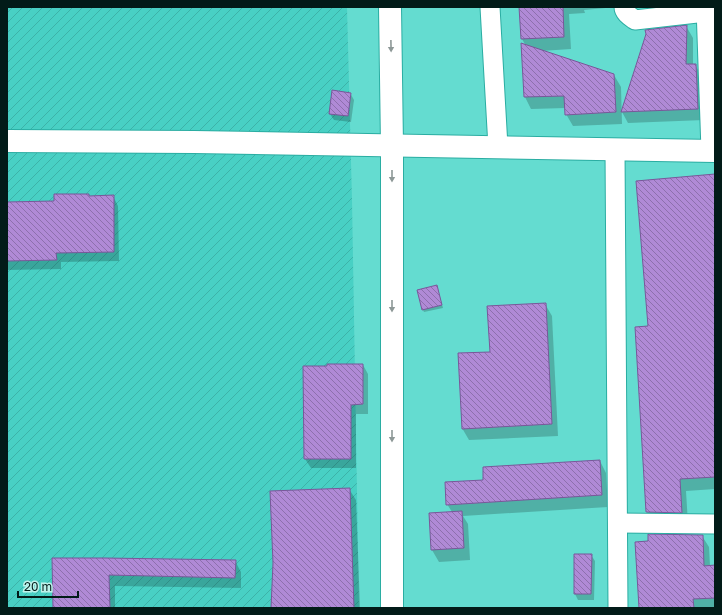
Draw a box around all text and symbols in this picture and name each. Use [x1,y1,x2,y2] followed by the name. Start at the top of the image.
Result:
[387,40,394,52] one-way arrow
[389,170,395,183] one-way arrow
[389,300,395,313] one-way arrow
[389,430,395,443] one-way arrow
[18,573,78,599] scale bar
[24,579,52,594] text: 20 m

